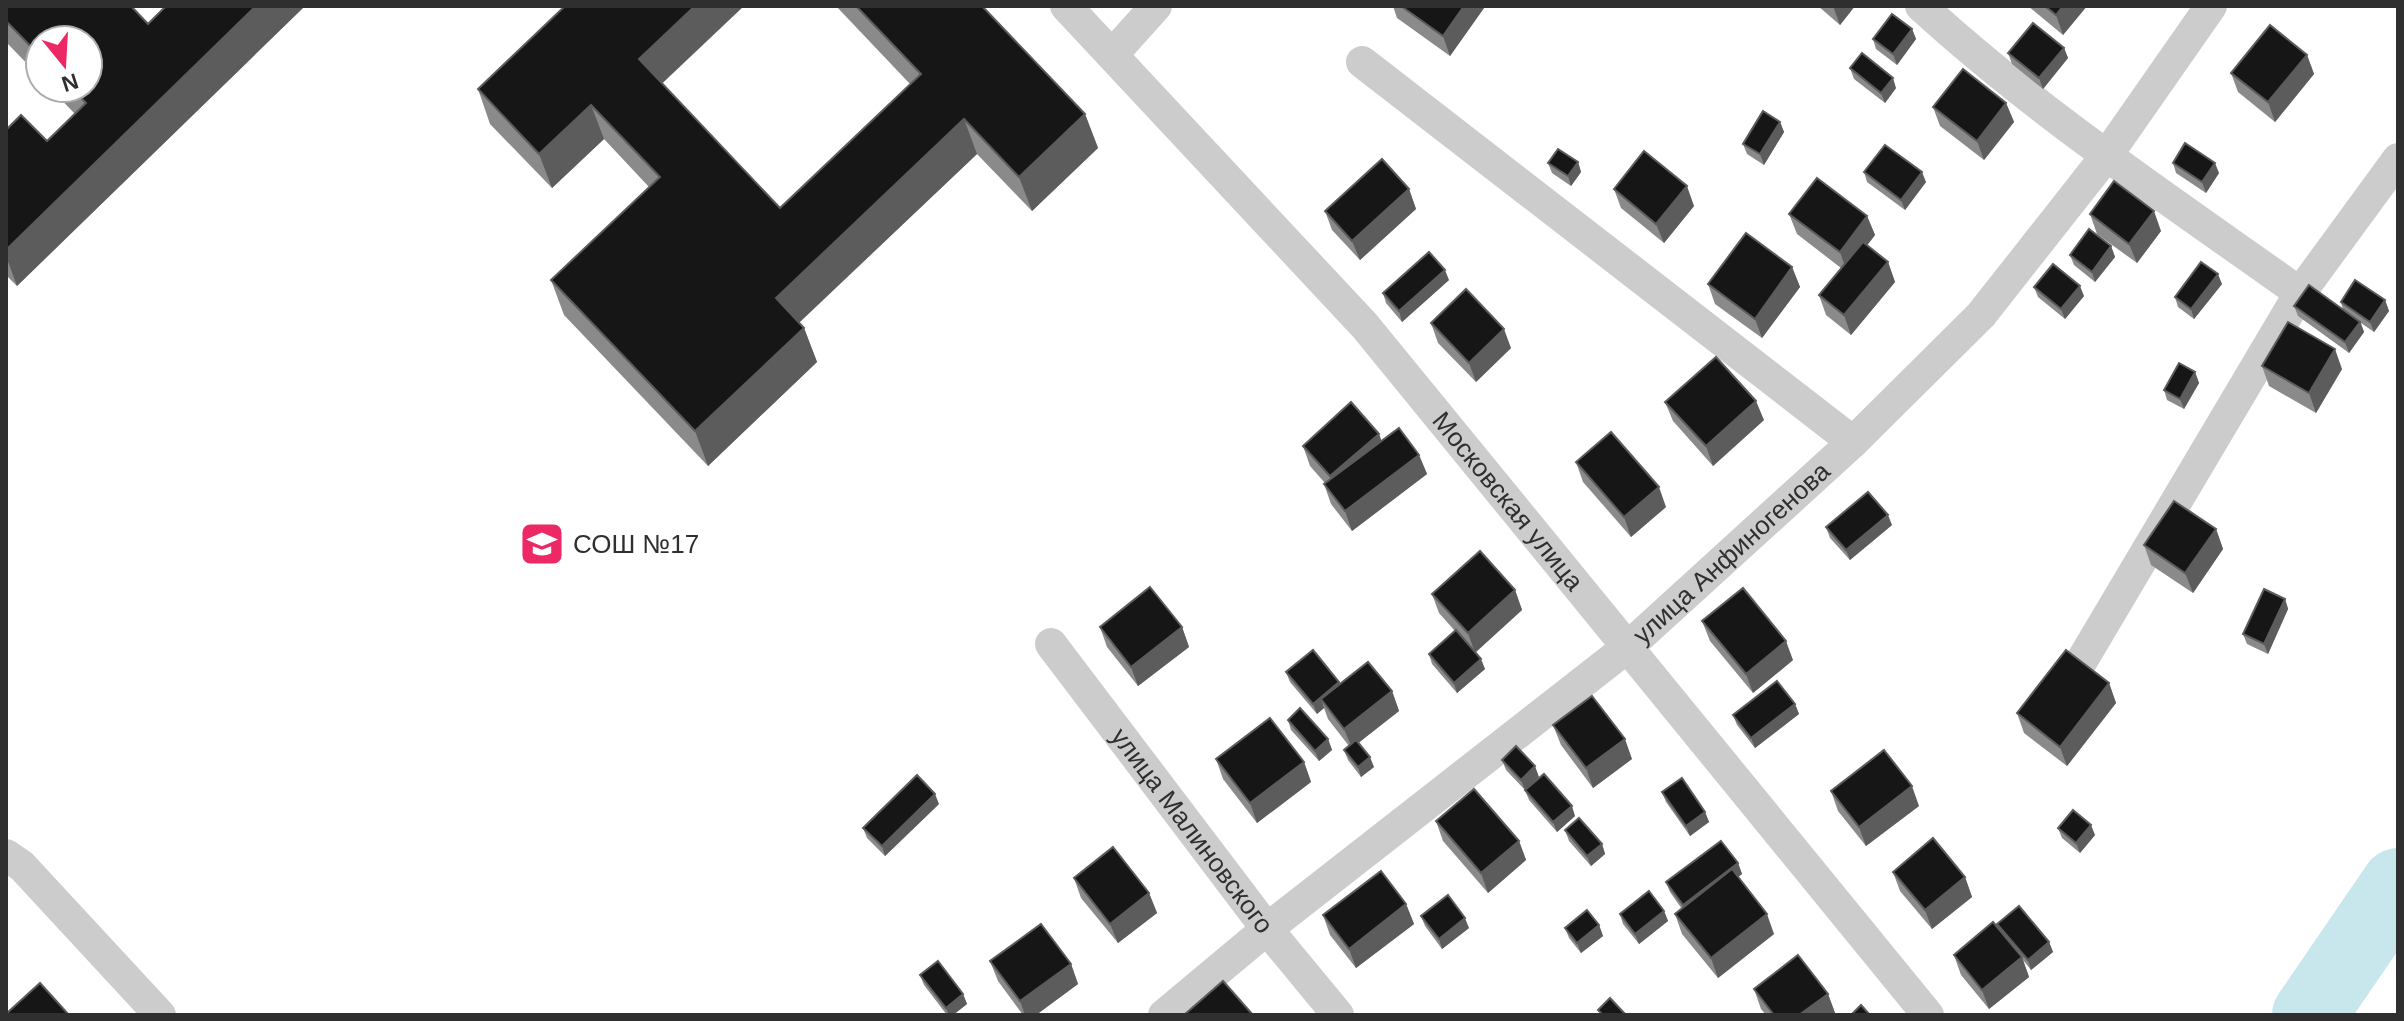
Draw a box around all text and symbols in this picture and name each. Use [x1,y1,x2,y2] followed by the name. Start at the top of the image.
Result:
[24,24,104,104] north arrow
[59,68,81,97] text: N
[1426,406,1590,597] street label: Московская улица
[1627,455,1836,650] street label: улица Анфиногенова
[518,520,566,568] school or university icon: СОШ №17
[573,529,699,559] place label: СОШ №17
[1105,722,1280,939] street label: улица Малиновского

